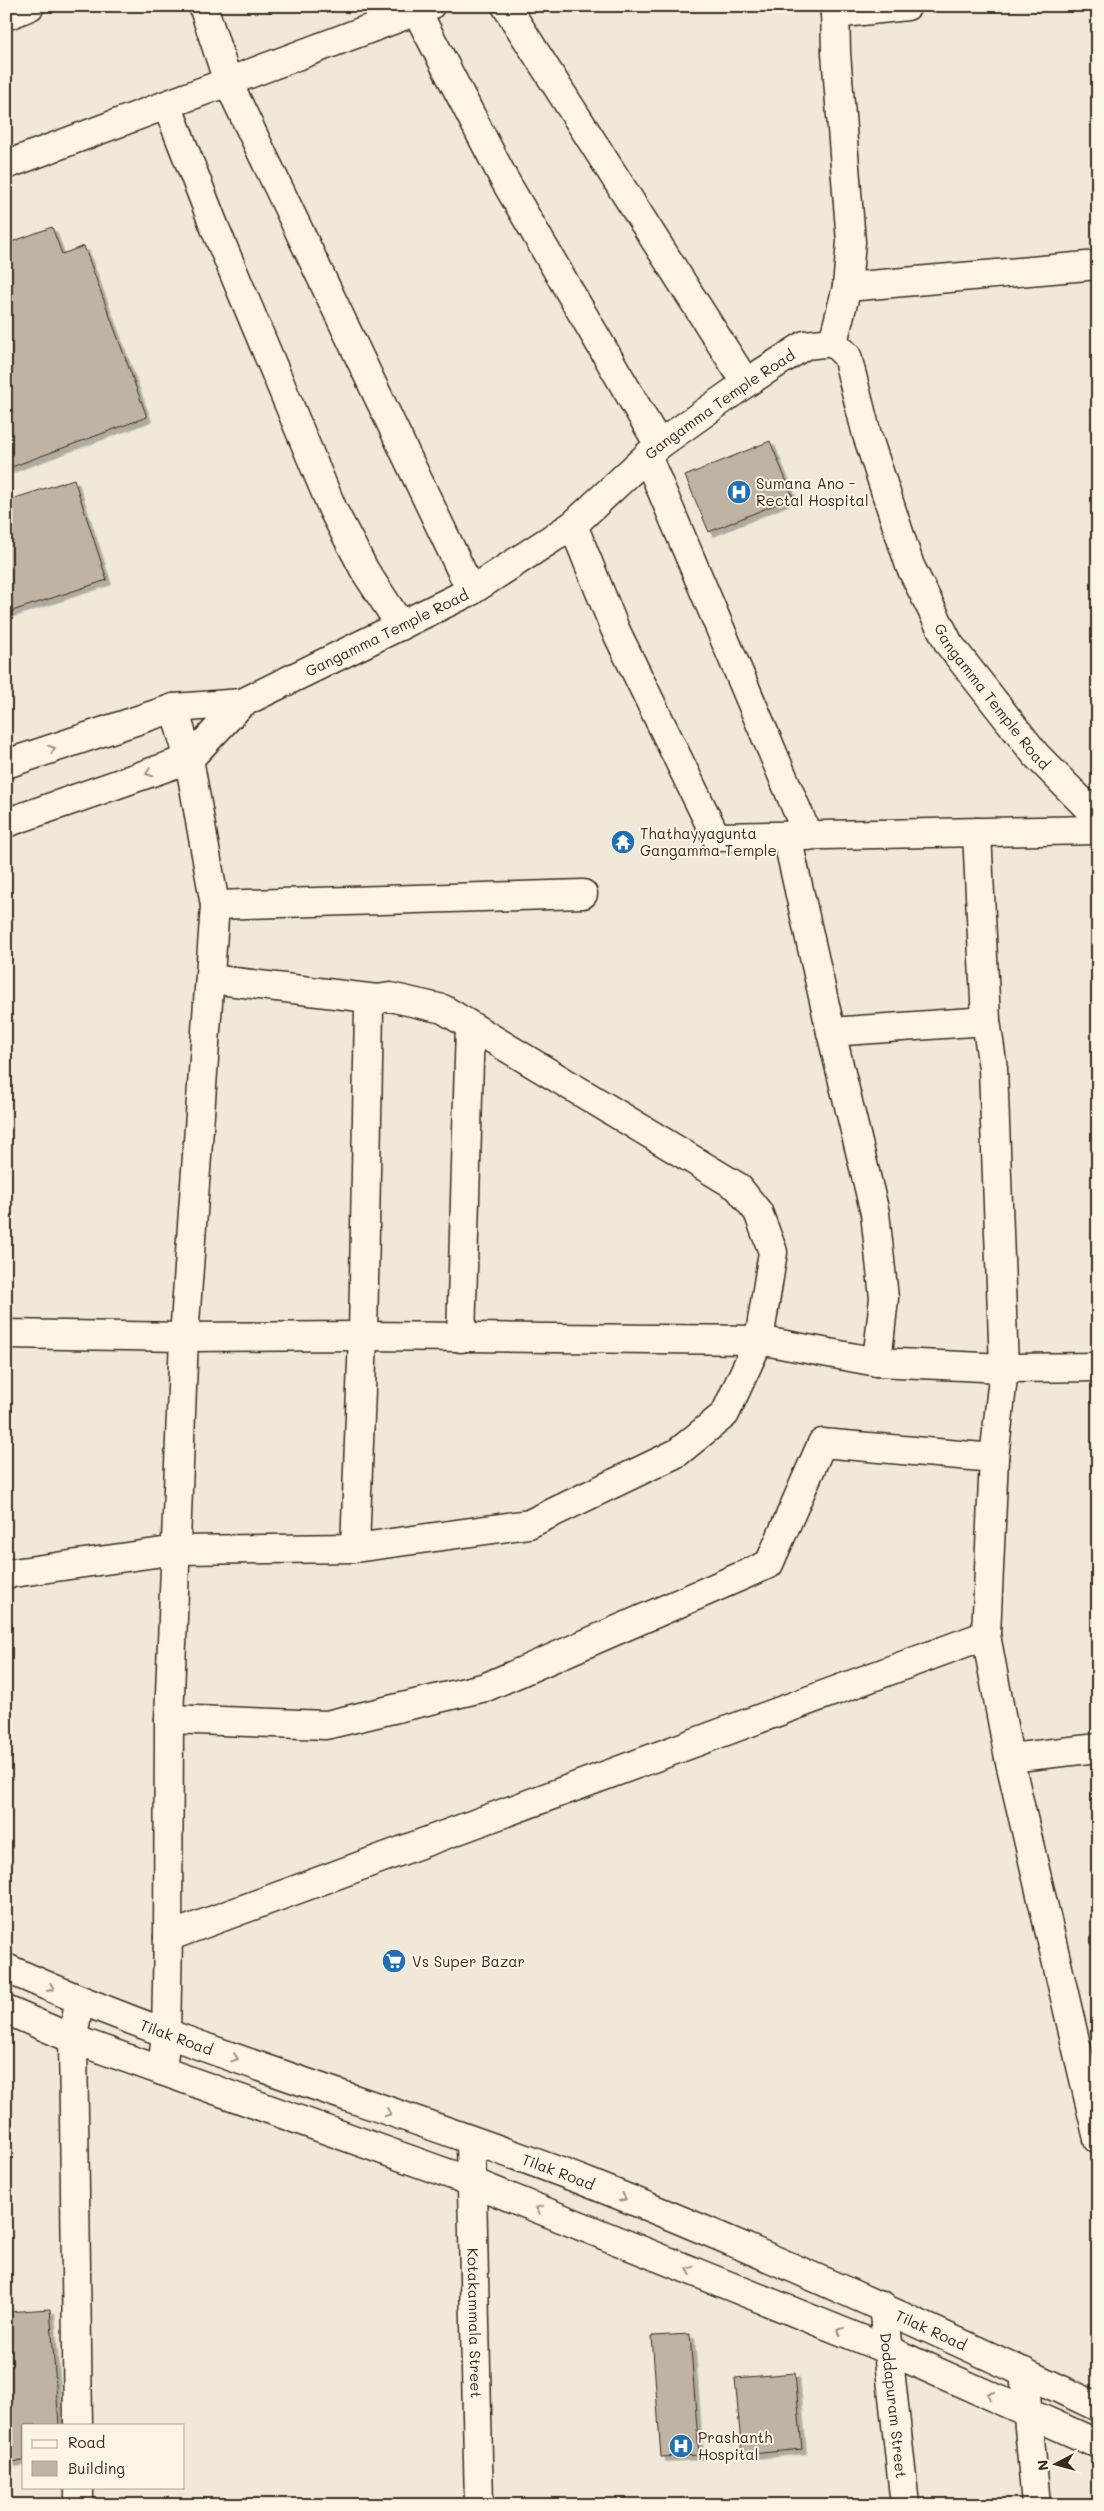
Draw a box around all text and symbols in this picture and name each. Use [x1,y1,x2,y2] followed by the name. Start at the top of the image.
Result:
[640,344,798,463] street label: Gangamma Temple Road
[756,473,869,510] place label: Sumana Ano - Rectal Hospital
[726,479,752,505] hospital icon: Sumana Ano - Rectal Hospital
[302,584,472,681] street label: Gangamma Temple Road
[930,620,1054,774] street label: Gangamma Temple Road
[48,744,56,754] one-way arrow
[146,767,154,777] one-way arrow
[640,823,777,860] place label: Thathayyagunta Gangamma Temple
[610,829,636,855] temple icon: Thathayyagunta Gangamma Temple
[381,1948,407,1974] supermarket icon: Vs Super Bazar
[412,1951,525,1971] place label: Vs Super Bazar
[46,1982,55,1992] one-way arrow
[137,2014,216,2059] street label: Tilak Road
[230,2052,239,2062] one-way arrow
[384,2107,392,2117] one-way arrow
[519,2149,598,2194] street label: Tilak Road
[618,2192,627,2202] one-way arrow
[535,2205,544,2216] one-way arrow
[463,2248,487,2398] street label: Kotakammala Street
[686,2266,695,2276] one-way arrow
[892,2305,970,2355] street label: Tilak Road
[836,2327,845,2337] one-way arrow
[876,2331,912,2479] street label: Doddapuram Street
[986,2391,995,2402] one-way arrow
[22,2424,185,2488] legend
[698,2427,773,2464] place label: Prashanth Hospital
[68,2432,105,2452] text: Road
[668,2433,694,2459] hospital icon: Prashanth Hospital
[1032,2438,1082,2488] north arrow
[68,2458,125,2478] text: Building
[1033,2459,1053,2472] text: N

